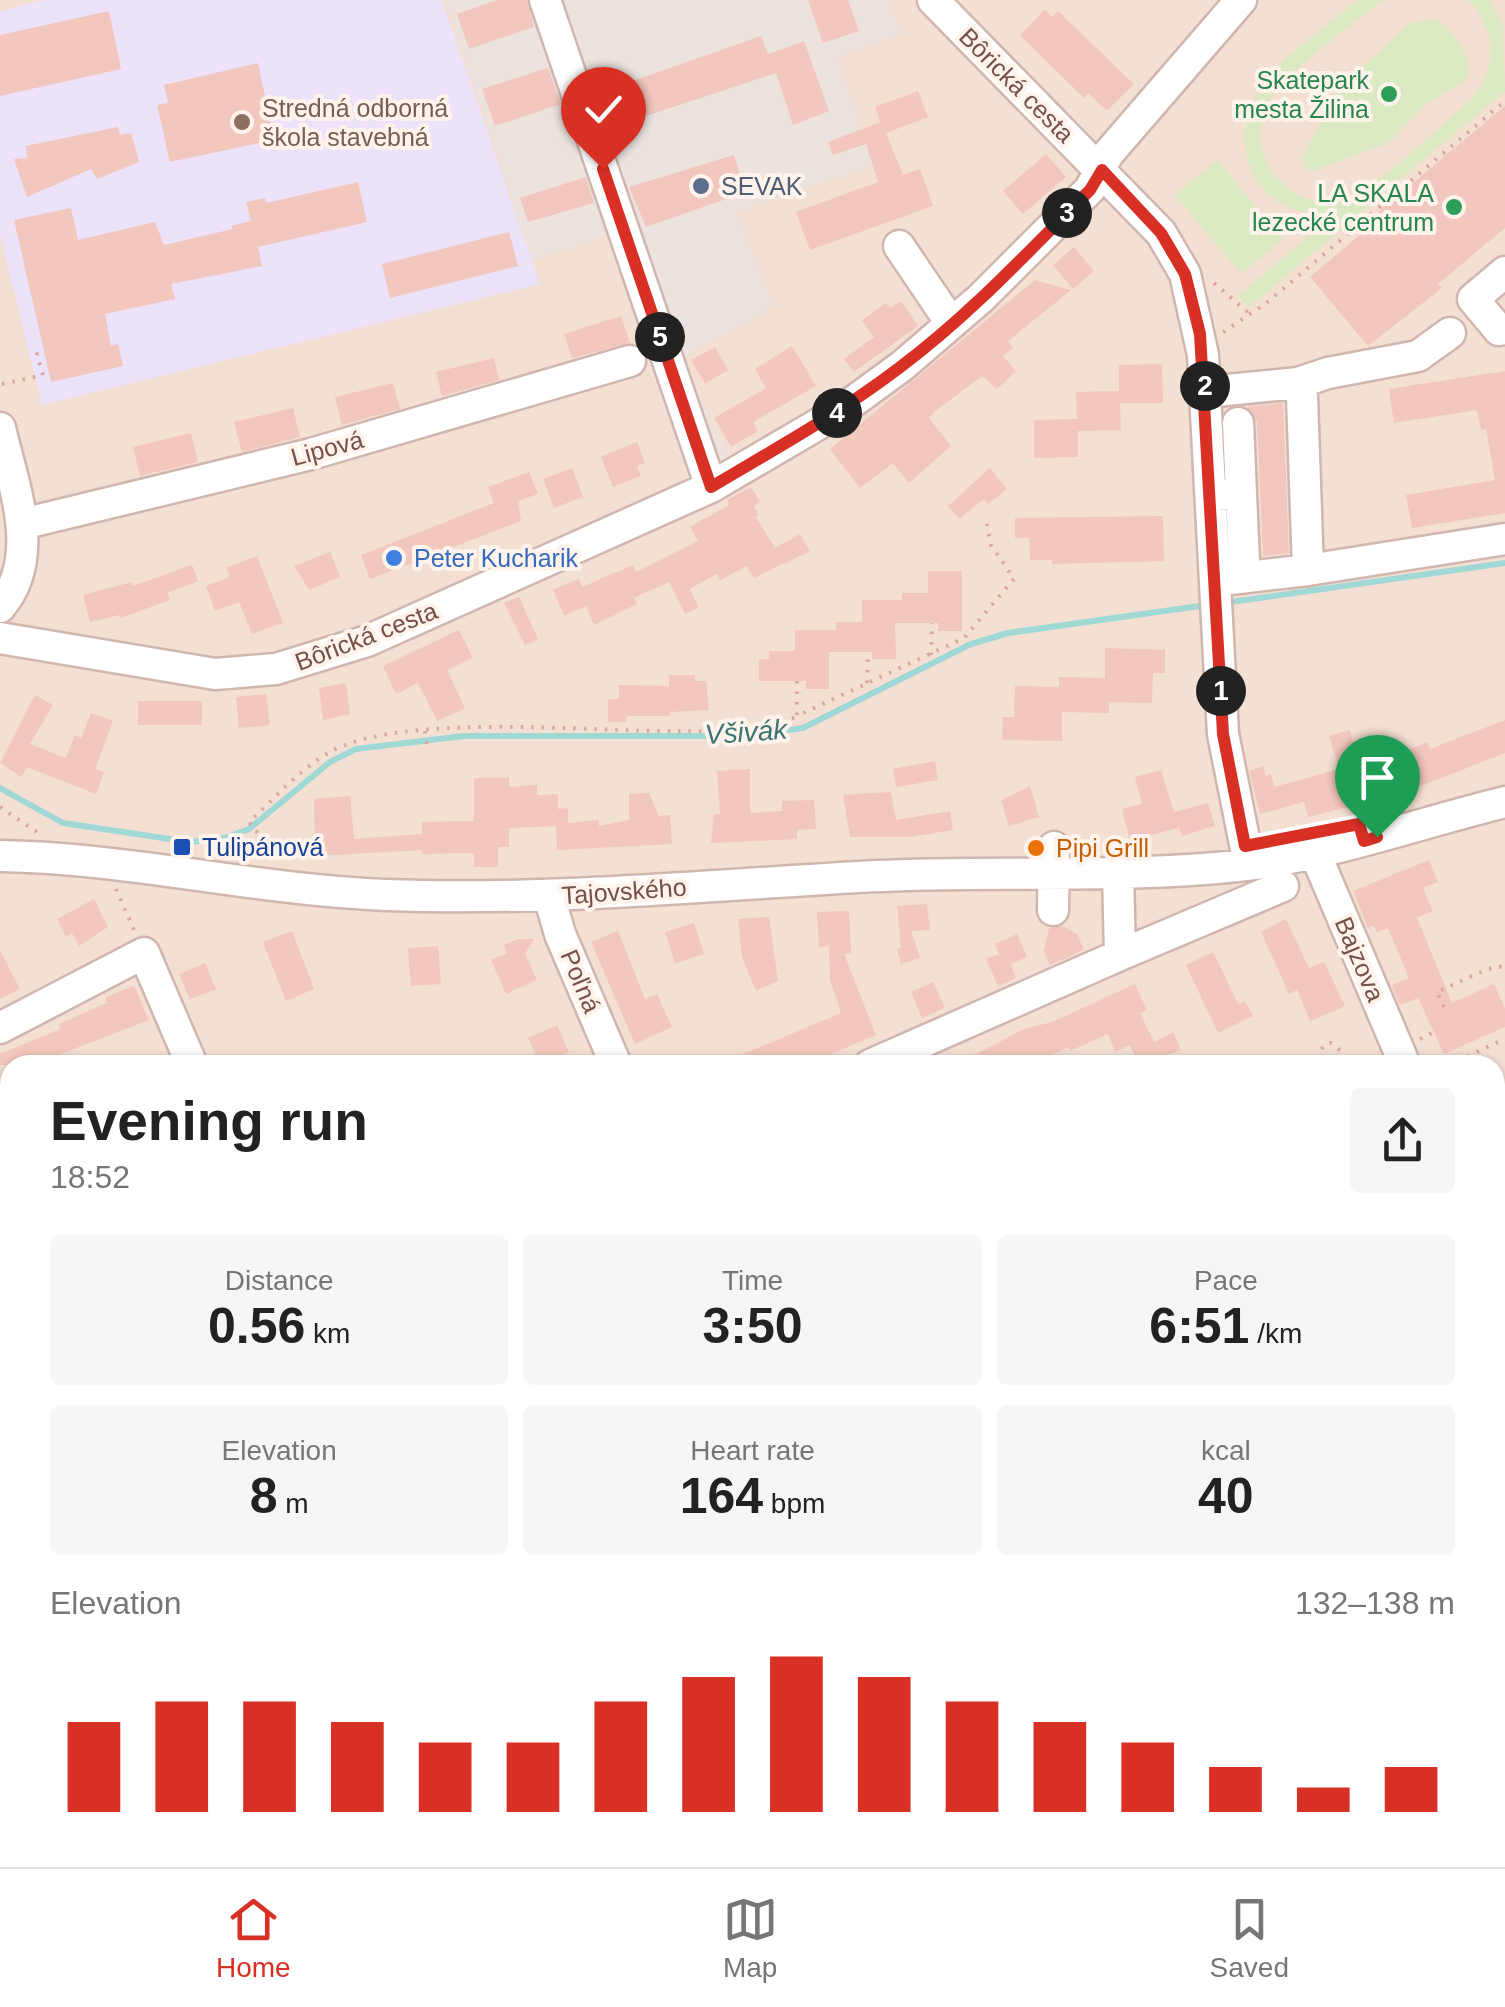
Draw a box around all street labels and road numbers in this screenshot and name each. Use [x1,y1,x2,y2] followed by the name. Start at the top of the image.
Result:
[954,22,1080,148] street label: Bôrická cesta
[288,425,366,471] street label: Lipová
[291,596,441,676] street label: Bôrická cesta
[561,873,687,909] street label: Tajovského
[1330,913,1390,1005] street label: Bajzova
[555,945,607,1017] street label: Poľná

